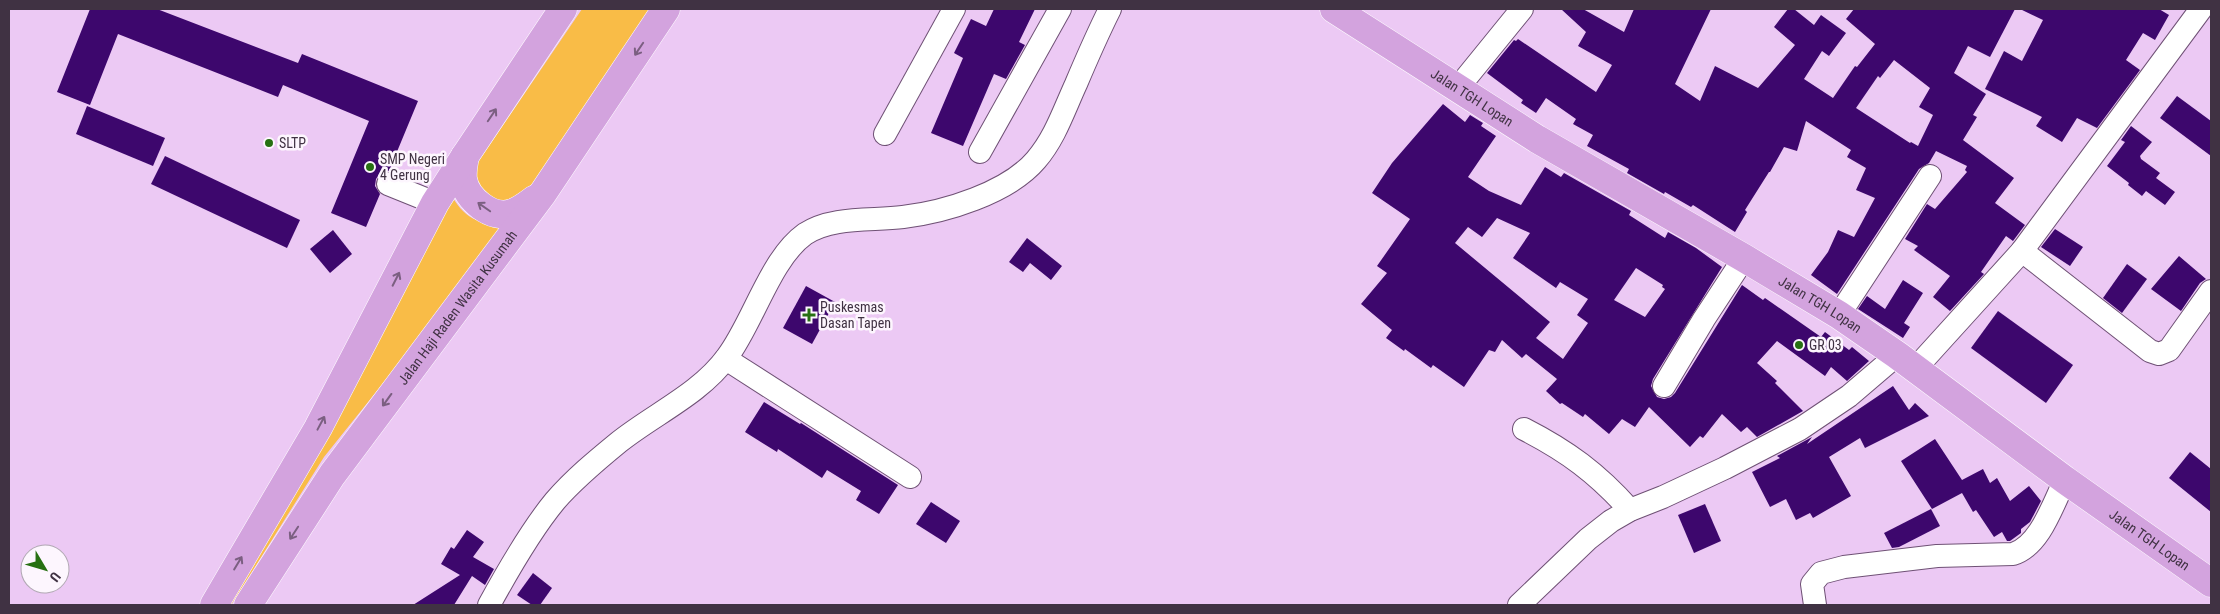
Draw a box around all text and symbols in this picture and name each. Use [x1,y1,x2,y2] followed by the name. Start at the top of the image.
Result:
[634,42,644,56] one-way arrow
[1428,65,1516,130] street label: Jalan TGH Lopan
[487,108,497,122] one-way arrow
[279,135,306,151] place label: SLTP
[263,137,275,149] marker: SLTP
[380,151,445,183] place label: SMP Negeri 4 Gerung
[364,161,376,173] marker: SMP Negeri 4 Gerung
[478,202,492,212] one-way arrow
[394,227,520,388] street label: Jalan Haji Raden Wasita Kusumah
[392,272,401,287] one-way arrow
[1776,273,1865,336] street label: Jalan TGH Lopan
[820,299,891,331] place label: Puskesmas Dasan Tapen
[802,308,816,322] marker: Puskesmas Dasan Tapen
[1809,337,1842,353] place label: GR 03
[1793,339,1805,351] marker: GR 03
[382,393,392,407] one-way arrow
[317,416,326,431] one-way arrow
[2106,506,2193,573] street label: Jalan TGH Lopan
[289,526,299,540] one-way arrow
[20,544,70,594] north arrow
[234,557,244,571] one-way arrow
[46,569,64,585] text: U

